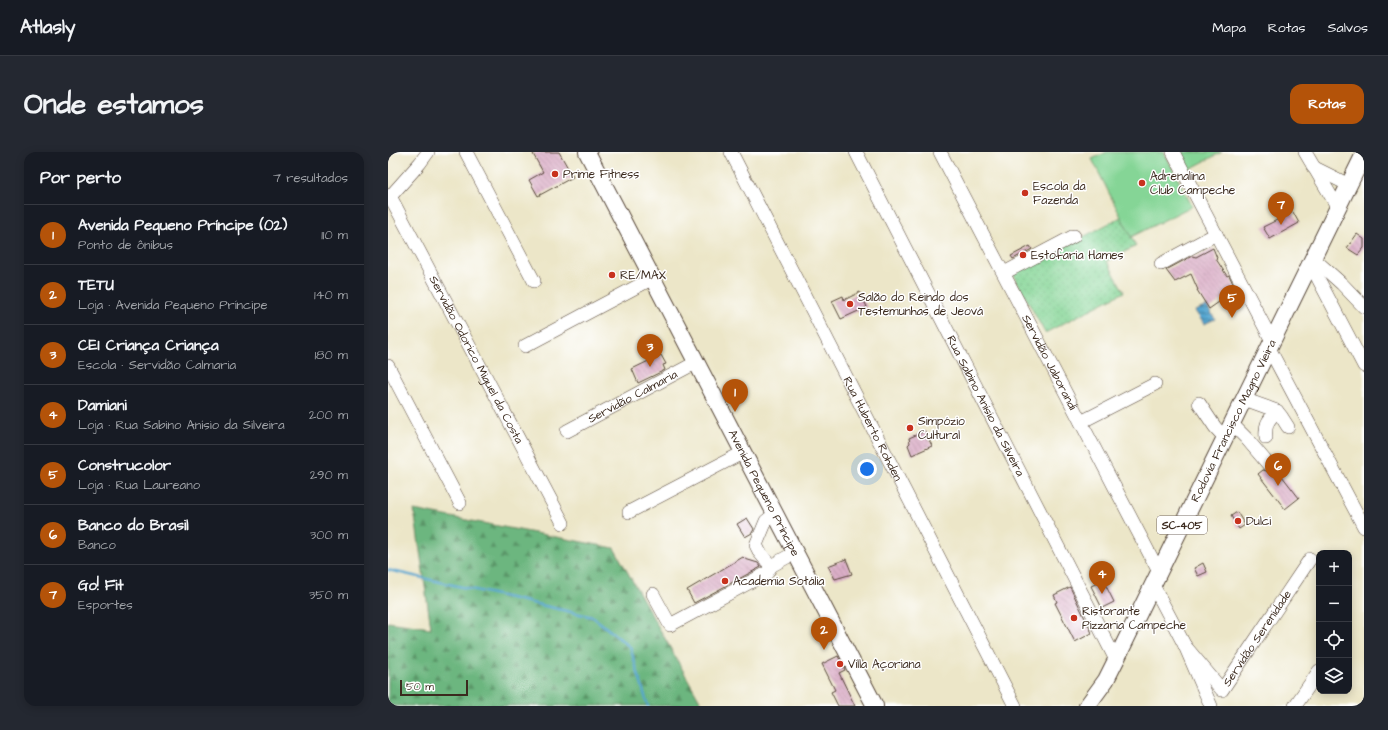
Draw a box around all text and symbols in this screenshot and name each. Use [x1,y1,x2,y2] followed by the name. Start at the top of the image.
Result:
[20,14,75,41] text: Atlasly
[1212,18,1246,38] text: Mapa
[1268,18,1306,38] text: Rotas
[1328,18,1368,38] text: Salvos
[1290,84,1364,124] button: Rotas
[24,85,204,124] text: Onde estamos
[40,166,121,190] text: Por perto
[563,166,639,183] place label: Prime Fitness
[1150,168,1236,199] place label: Adrenalina Club Campeche
[273,169,348,187] text: 7 resultados
[550,169,560,179] marker: Prime Fitness
[1033,178,1086,209] place label: Escola da Fazenda
[1137,178,1147,188] marker: Adrenalina Club Campeche
[1020,188,1030,198] marker: Escola da Fazenda
[1268,192,1294,225] pin: 7
[78,215,287,236] text: Avenida Pequeno Príncipe (02)
[52,226,54,244] text: 1
[321,226,348,244] text: 110 m
[78,236,173,254] text: Ponto de ônibus
[1031,247,1124,264] place label: Estofaria Hames
[1018,250,1028,260] marker: Estofaria Hames
[620,267,666,284] place label: RE/MAX
[607,270,617,280] marker: RE/MAX
[425,273,528,447] street label: Servidão Odorico Miguel da Costa
[78,275,114,296] text: TETU
[1219,285,1245,318] pin: 5
[49,286,57,304] text: 2
[314,286,348,304] text: 140 m
[858,289,983,320] place label: Salão do Reindo dos Testemunhas de Jeová
[78,296,268,314] text: Loja · Avenida Pequeno Príncipe
[845,299,855,309] marker: Salão do Reindo dos Testemunhas de Jeová
[1018,311,1082,413] street label: Servidão Jaborandi
[943,332,1029,479] street label: Rua Sabino Anísio da Silveira
[637,334,663,367] pin: 3
[78,335,219,356] text: CEI Criança Criança
[1186,337,1280,505] street label: Rodovia Francisco Magno Vieira
[50,346,56,364] text: 3
[314,346,348,364] text: 180 m
[78,356,236,374] text: Escola · Servidão Calmaria
[585,366,680,427] street label: Servidão Calmaria
[839,374,907,484] street label: Rua Huberto Rohden
[722,379,748,412] pin: 1
[78,395,127,416] text: Damiani
[49,406,57,424] text: 4
[309,406,348,424] text: 200 m
[918,413,965,444] place label: Simpózio Cultural
[78,416,285,434] text: Loja · Rua Sabino Anísio da Silveira
[905,423,915,433] marker: Simpózio Cultural
[724,426,804,559] street label: Avenida Pequeno Príncipe
[1265,453,1291,486] pin: 6
[78,455,171,476] text: Construcolor
[857,459,877,479] your location
[48,466,58,484] text: 5
[310,466,348,484] text: 290 m
[78,476,200,494] text: Loja · Rua Laureano
[1246,513,1271,530] place label: Dulci
[78,515,189,536] text: Banco do Brasil
[1157,516,1207,534] road number: SC-405
[1233,516,1243,526] marker: Dulci
[49,526,57,544] text: 6
[310,526,348,544] text: 300 m
[78,536,116,554] text: Banco
[1316,550,1352,694] map controls
[1316,550,1352,586] button: +
[1089,561,1115,594] pin: 4
[733,573,824,590] place label: Academia Sotália
[78,575,124,596] text: Go! Fit
[720,576,730,586] marker: Academia Sotália
[49,586,57,604] text: 7
[309,586,348,604] text: 350 m
[1218,586,1296,690] street label: Servidão Serenidade
[1316,586,1352,622] button: −
[78,596,133,614] text: Esportes
[1082,603,1186,634] place label: Ristorante Pizzaria Campeche
[1069,613,1079,623] marker: Ristorante Pizzaria Campeche
[811,617,837,650] pin: 2
[1316,622,1352,658] button: locate
[848,656,921,673] place label: Villa Açoriana
[1316,658,1352,694] button: layers
[835,659,845,669] marker: Villa Açoriana
[400,678,468,697] scale bar
[406,679,434,694] text: 50 m

